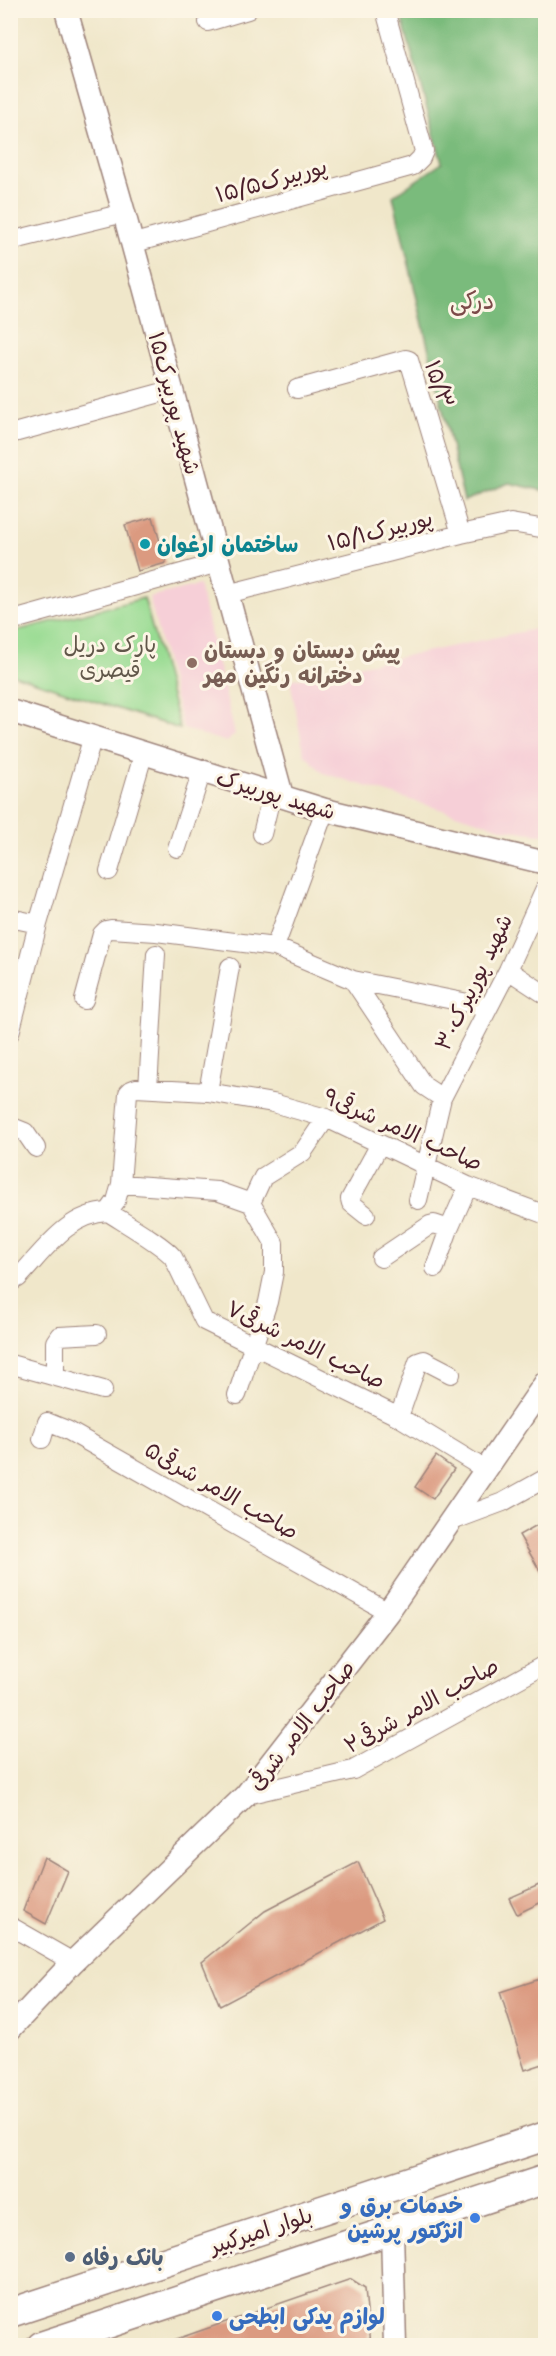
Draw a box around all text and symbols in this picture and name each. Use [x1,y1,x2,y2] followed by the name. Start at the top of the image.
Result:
[212,152,330,209] street label: پوربیرک۱۵/۵
[450,285,494,317] district label: درکی
[142,329,207,478] street label: شهید پوربیرک۱۵
[418,356,461,412] street label: ۱۵/۳
[325,503,436,558] street label: پوربیرک۱۵/۱
[157,530,298,559] place label: ساختمان ارغوان
[138,537,152,551] marker: ساختمان ارغوان
[64,630,156,684] park label: پارک دریل قیصری
[202,636,401,690] place label: پیش دبستان و دبستان دخترانه رنگین مهر
[185,656,199,670] marker: پیش دبستان و دبستان دخترانه رنگین مهر
[213,763,339,826] street label: شهید پوربیرک
[428,909,519,1055] street label: شهید پوربیرک۳۰
[319,1081,487,1178] street label: صاحب الامر شرقی۹
[222,1293,390,1395] street label: صاحب الامر شرقی۷
[140,1435,304,1546] street label: صاحب الامر شرقی۵
[339,1651,504,1760] street label: ۲صاحب الامر شرقی
[241,1654,361,1796] street label: صاحب الامر شرقی
[339,2191,463,2245] place label: خدمات برق و انژکتور پرشین
[204,2200,316,2261] street label: بلوار امیرکبیر
[468,2211,482,2225] marker: خدمات برق و انژکتور پرشین
[82,2243,164,2272] place label: بانک رفاه
[63,2250,77,2264] marker: بانک رفاه
[229,2302,385,2334] place label: لوازم یدکی ابطحی
[210,2309,224,2323] marker: لوازم یدکی ابطحی

